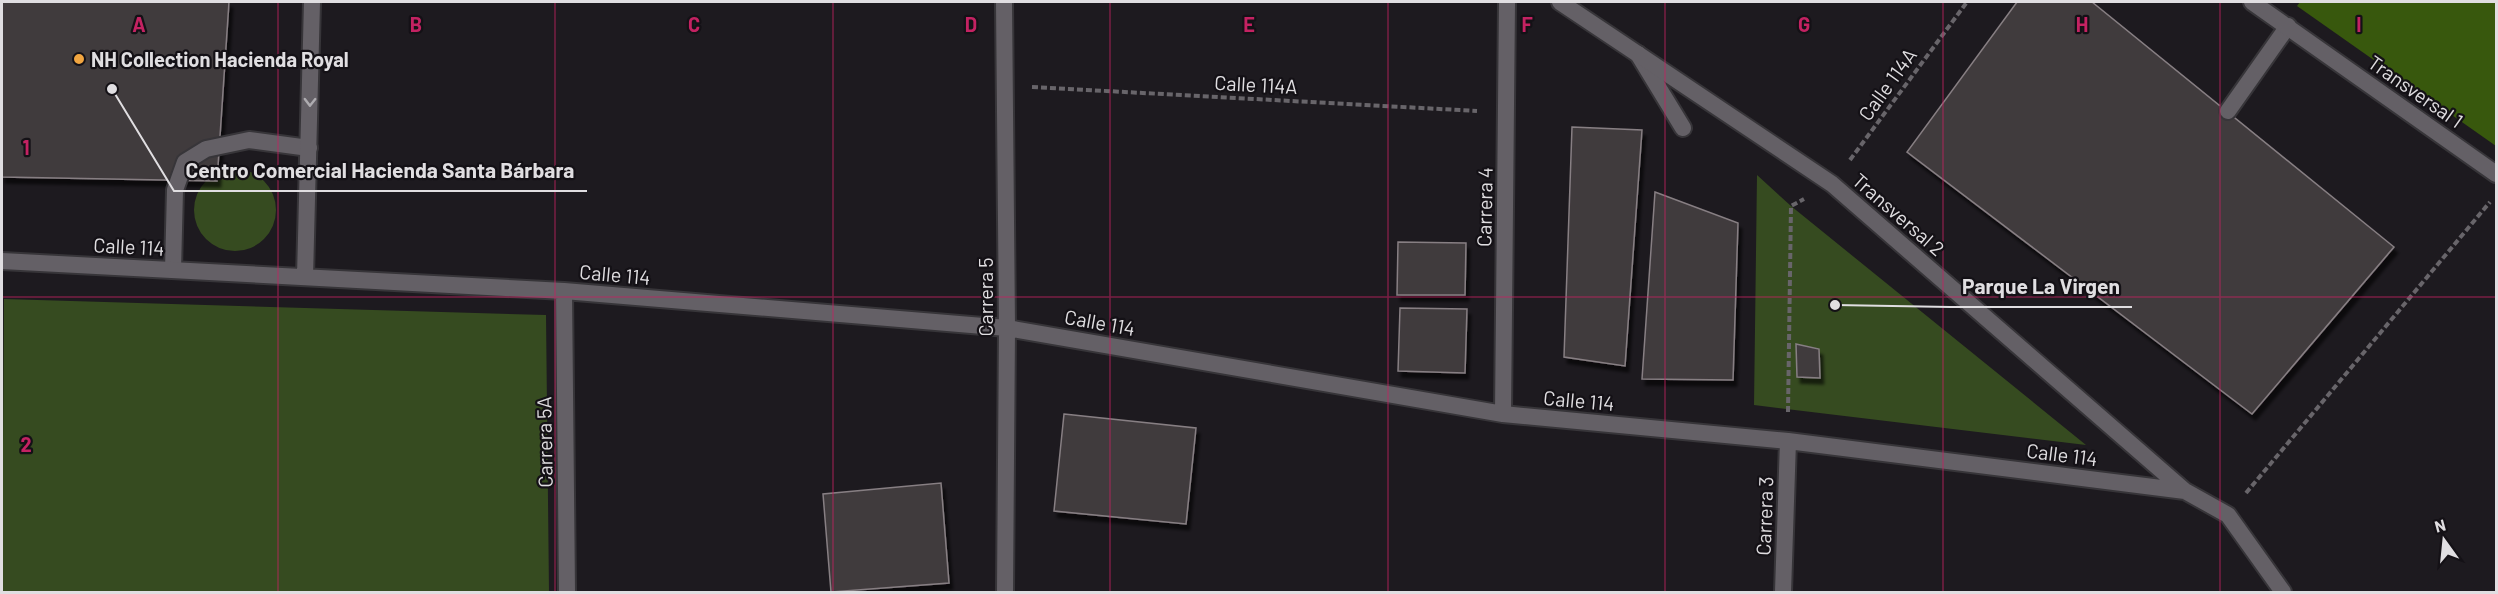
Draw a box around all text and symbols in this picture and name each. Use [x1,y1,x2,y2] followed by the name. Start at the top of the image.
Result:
[132,12,146,36] text: A
[410,12,422,36] text: B
[688,12,700,36] text: C
[965,12,977,36] text: D
[1243,12,1255,36] text: E
[1521,12,1533,36] text: F
[1798,12,1810,36] text: G
[2076,12,2088,36] text: H
[2356,12,2362,36] text: I
[1853,43,1921,125] street label: Calle 114A
[91,47,349,71] place label: NH Collection Hacienda Royal
[2364,50,2468,132] street label: Transversal 1
[72,52,86,66] marker: NH Collection Hacienda Royal
[1214,70,1298,98] street label: Calle 114A
[304,97,316,106] one-way arrow
[22,135,30,159] text: 1
[174,152,587,191] callout: Centro Comercial Hacienda Santa Bárbara
[186,157,574,182] text: Centro Comercial Hacienda Santa Bárbara
[1471,167,1497,247] street label: Carrera 4
[1848,168,1950,260] street label: Transversal 2
[93,232,165,260] street label: Calle 114
[973,257,997,337] street label: Carrera 5
[579,259,651,289] street label: Calle 114
[1950,268,2132,307] callout: Parque La Virgen
[1962,273,2120,298] text: Parque La Virgen
[1063,304,1137,340] street label: Calle 114
[1543,385,1615,415] street label: Calle 114
[531,396,557,488] street label: Carrera 5A
[20,432,32,456] text: 2
[2025,438,2099,470] street label: Calle 114
[1751,476,1777,556] street label: Carrera 3
[2414,510,2474,570] north arrow
[2432,514,2448,536] text: N

